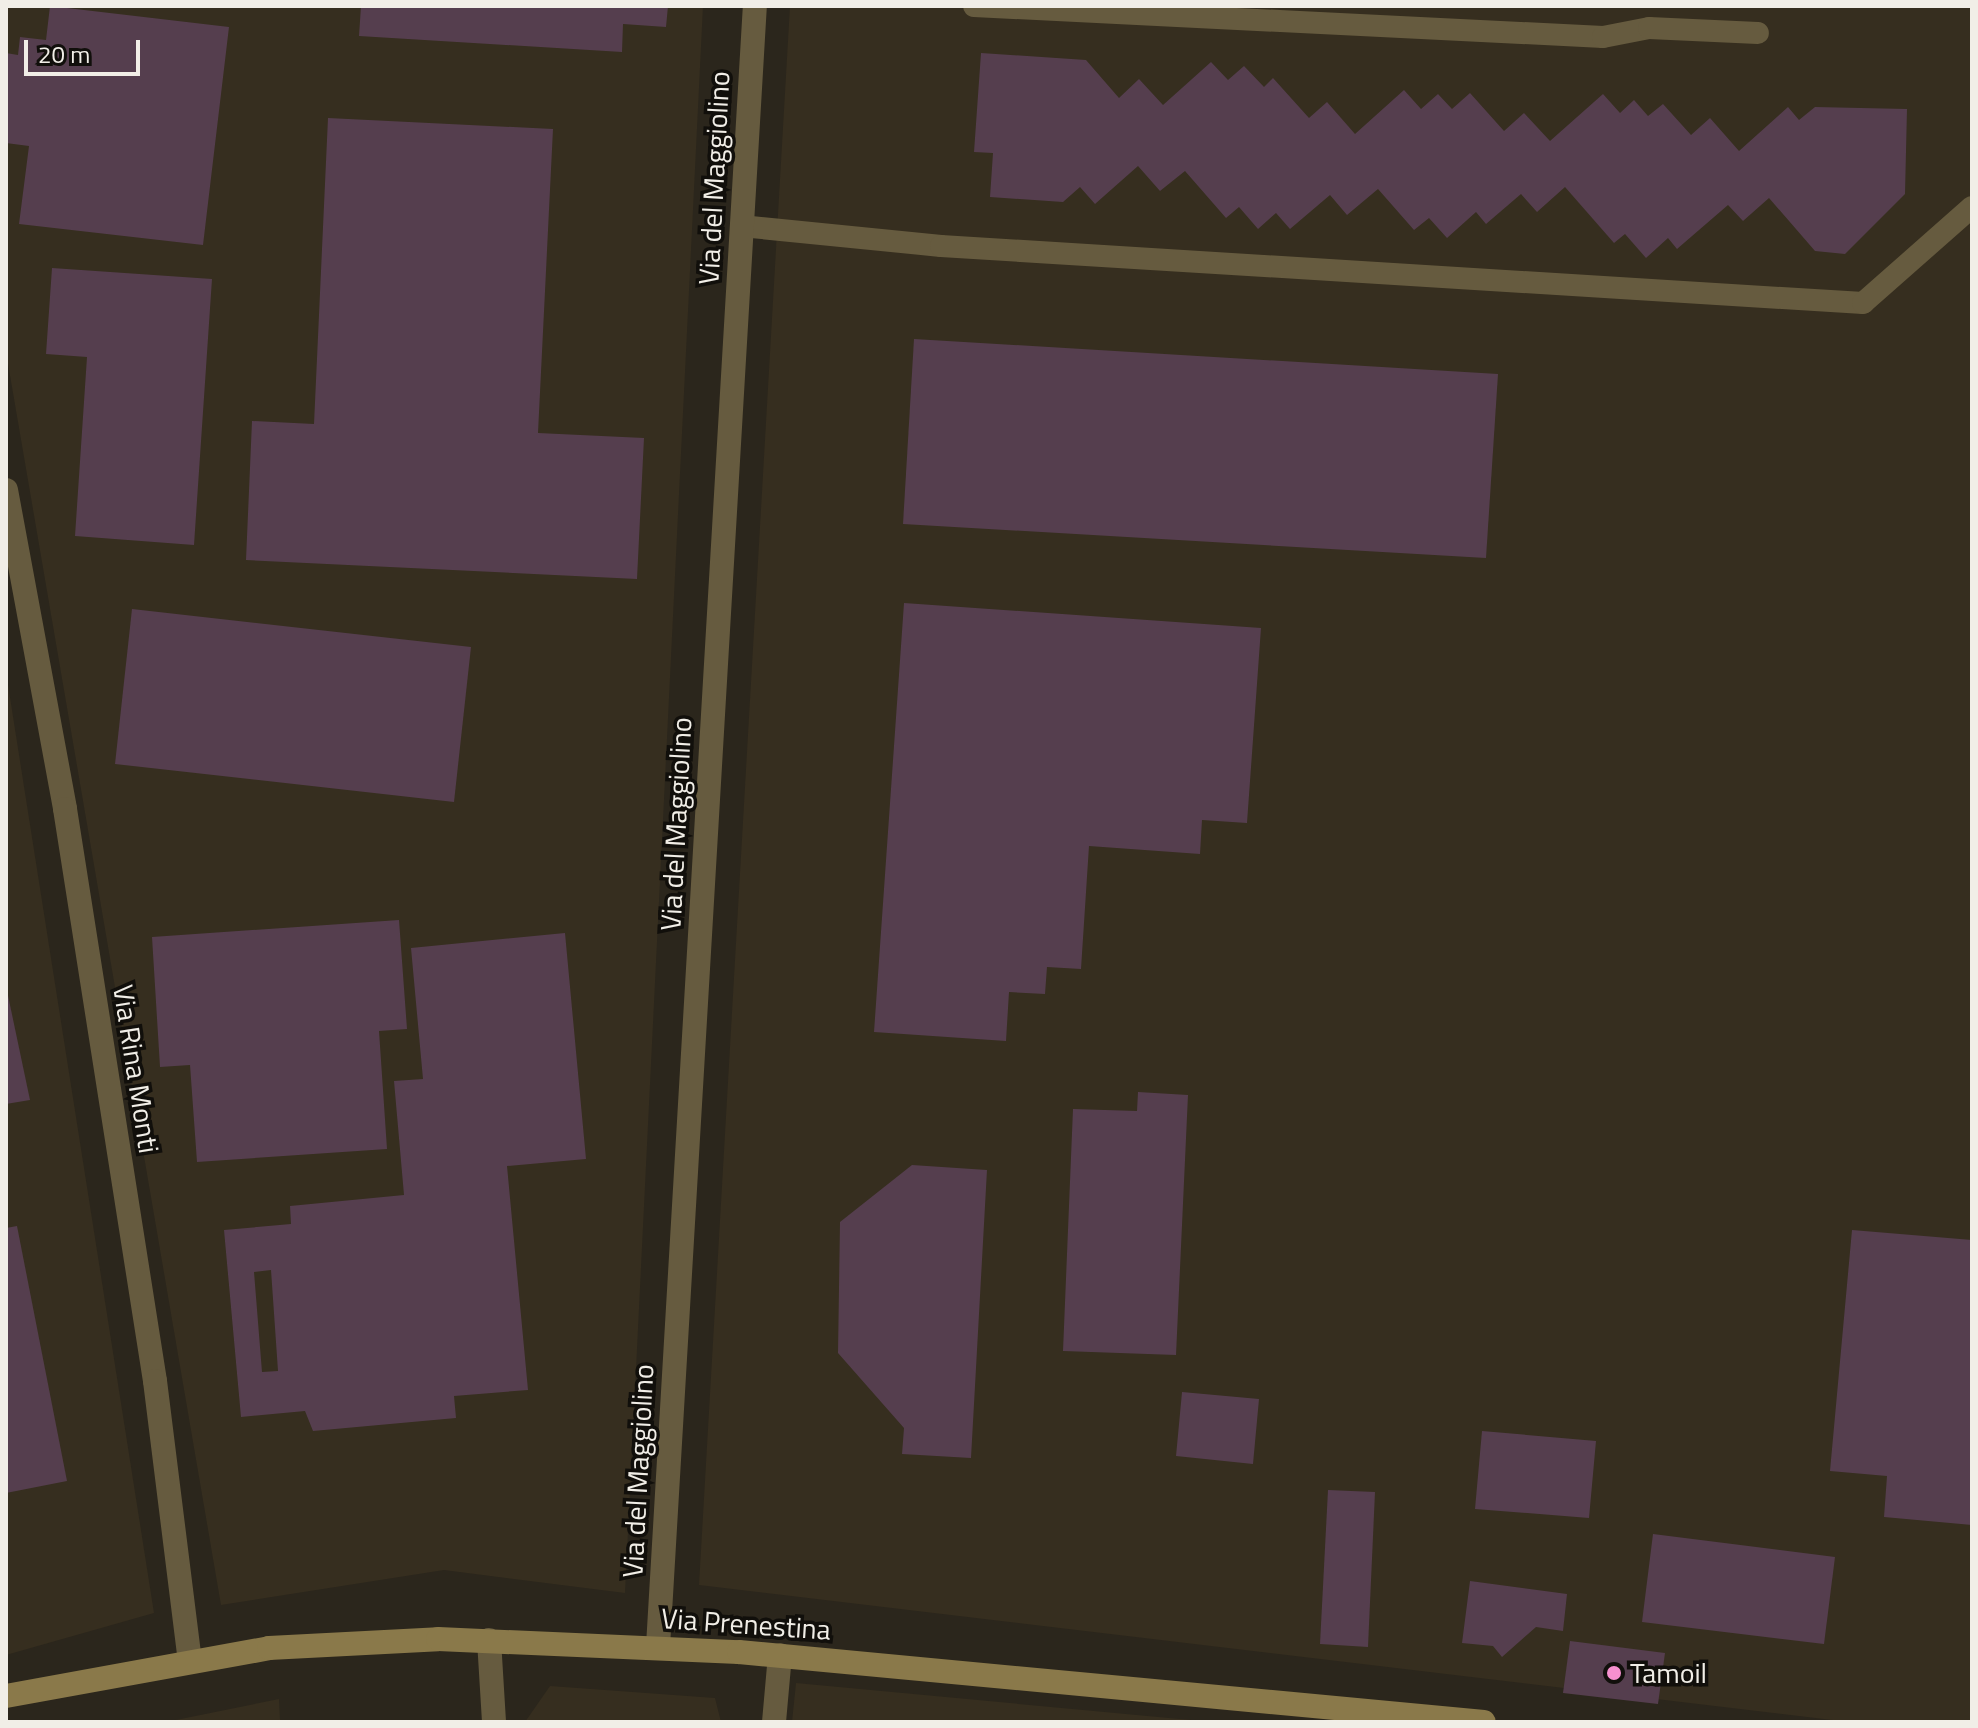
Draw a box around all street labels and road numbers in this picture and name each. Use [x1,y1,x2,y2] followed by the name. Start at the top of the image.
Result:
[692,70,736,286] street label: Via del Maggiolino
[654,716,698,932] street label: Via del Maggiolino
[106,982,166,1156] street label: Via Rina Monti
[616,1363,660,1579] street label: Via del Maggiolino
[660,1601,832,1647] street label: Via Prenestina

